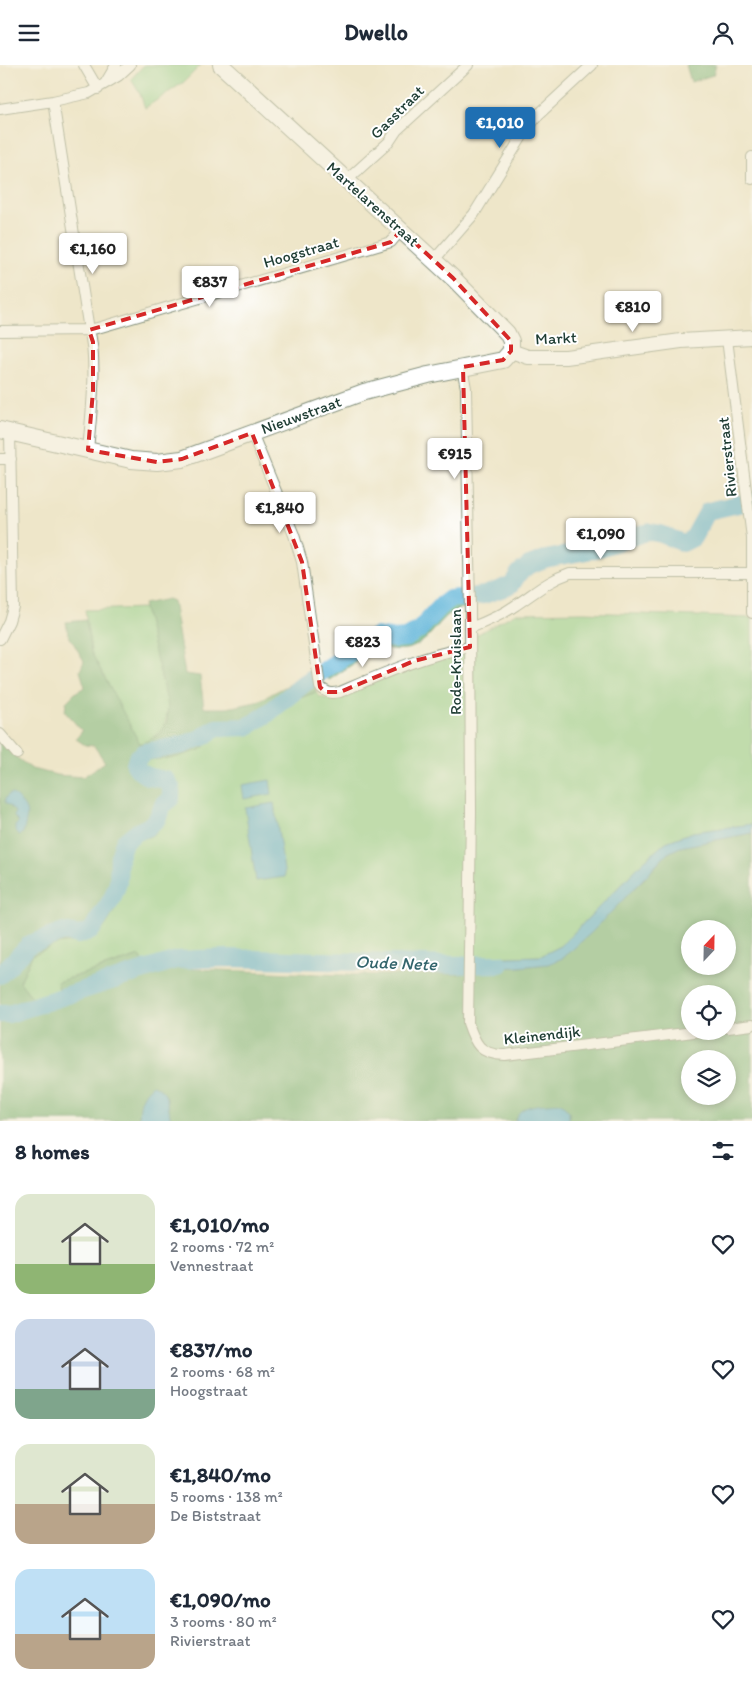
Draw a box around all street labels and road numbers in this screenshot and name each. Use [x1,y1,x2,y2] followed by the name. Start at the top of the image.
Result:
[366,81,428,143] street label: Gasstraat
[323,158,423,250] street label: Martelarenstraat
[261,232,341,272] street label: Hoogstraat
[535,327,577,349] street label: Markt
[258,392,344,438] street label: Nieuwstraat
[713,416,741,498] street label: Rivierstraat
[446,608,465,715] street label: Rode-Kruislaan
[503,1021,582,1048] street label: Kleinendijk

